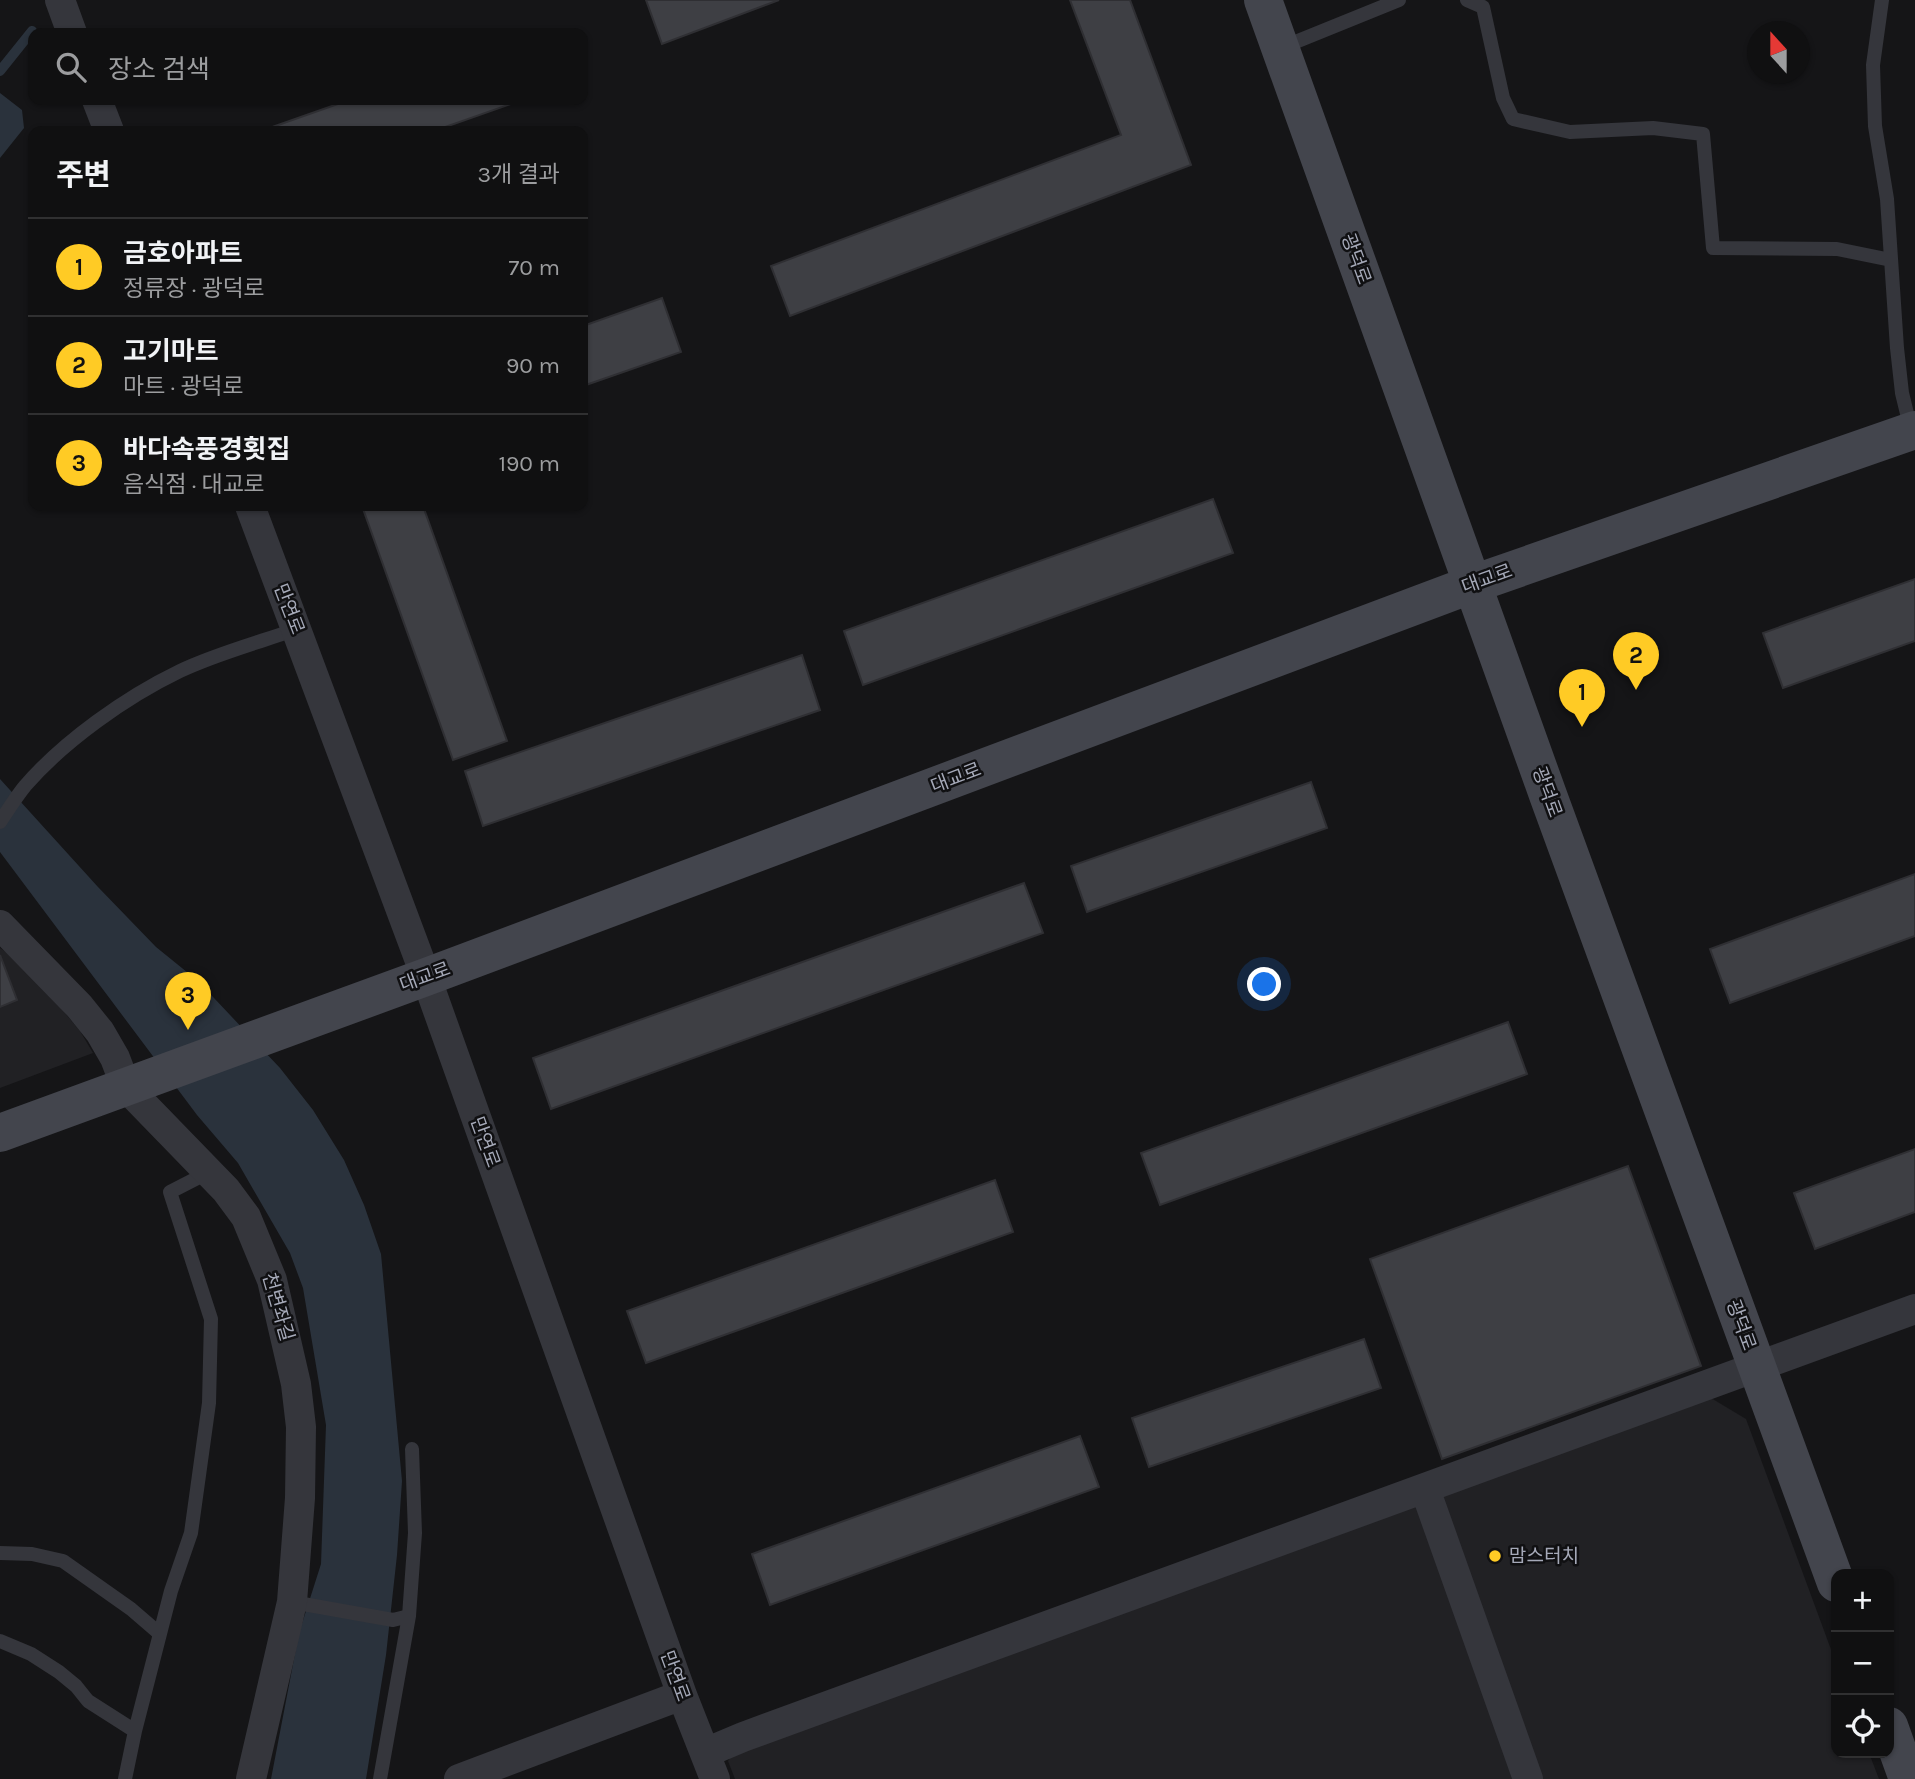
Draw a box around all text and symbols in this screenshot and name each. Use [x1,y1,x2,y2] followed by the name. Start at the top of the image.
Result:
[1747,21,1810,84] north arrow
[28,28,588,105] search box
[52,48,90,86] icon: search
[108,54,210,85] text: 장소 검색
[56,157,111,193] text: 주변
[477,161,560,188] text: 3개 결과
[1337,231,1375,287] street label: 광덕로
[123,238,243,269] text: 금호아파트
[75,254,83,281] text: 1
[509,254,560,281] text: 70 m
[123,275,265,302] text: 정류장 · 광덕로
[123,336,219,367] text: 고기마트
[72,352,86,379] text: 2
[506,352,560,379] text: 90 m
[123,373,244,400] text: 마트 · 광덕로
[123,434,290,465] text: 바다속풍경횟집
[72,450,86,477] text: 3
[498,450,560,477] text: 190 m
[123,471,265,498] text: 음식점 · 대교로
[1459,560,1515,598] street label: 대교로
[269,581,309,637] street label: 만연로
[1613,632,1659,690] pin: 2
[1559,669,1605,727] pin: 1
[928,758,984,798] street label: 대교로
[1528,764,1566,820] street label: 광덕로
[397,958,453,996] street label: 대교로
[1247,967,1281,1001] your location
[165,972,211,1030] pin: 3
[466,1114,504,1170] street label: 만연로
[258,1270,298,1344] street label: 천변좌길
[1722,1297,1760,1353] street label: 광덕로
[1509,1545,1579,1567] place label: 맘스터치
[1487,1548,1503,1564] marker: 맘스터치
[1831,1569,1894,1758] map controls
[1831,1569,1894,1632] button: +
[1831,1632,1894,1695] button: −
[656,1648,694,1704] street label: 만연로
[1831,1695,1894,1758] button: locate

